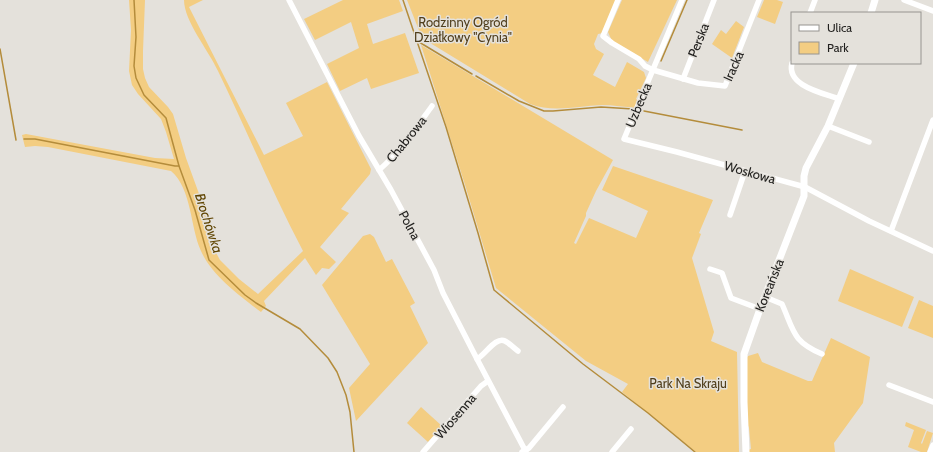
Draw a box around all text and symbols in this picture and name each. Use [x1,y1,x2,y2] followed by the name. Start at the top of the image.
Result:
[791,12,921,64] legend
[414,14,512,45] park label: Rodzinny Ogród Działkowy "Cynia"
[684,20,712,59] street label: Perska
[827,20,852,35] text: Ulica
[827,40,849,55] text: Park
[719,48,747,84] street label: Iracka
[621,79,655,130] street label: Uzbecka
[382,112,430,165] street label: Chabrowa
[723,157,778,187] street label: Woskowa
[191,191,227,255] water label: Brochówka
[396,208,425,243] street label: Polna
[751,256,787,314] street label: Koreańska
[649,375,727,392] park label: Park Na Skraju
[431,389,480,442] street label: Wiosenna

